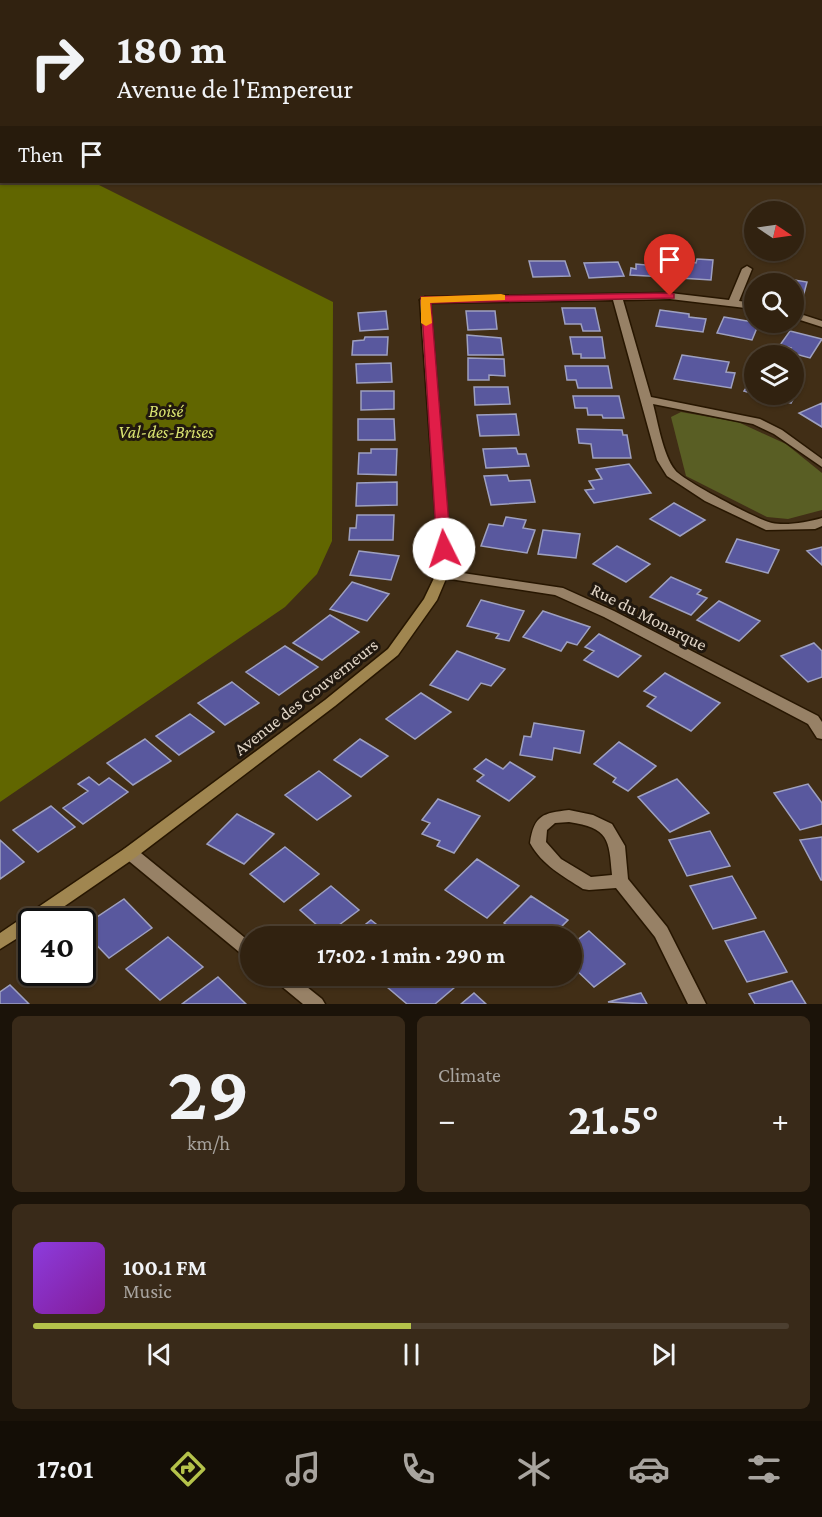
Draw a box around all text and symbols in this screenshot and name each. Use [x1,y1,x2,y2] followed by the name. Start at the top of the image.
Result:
[18,24,96,102] icon: right
[117,25,226,72] text: 180 m
[117,74,353,104] text: Avenue de l'Empereur
[75,138,108,171] icon: arrive
[18,142,63,167] text: Then
[744,201,804,261] north arrow
[744,201,804,405] map controls
[644,234,695,296] pin
[653,243,686,276] icon: arrive
[744,273,804,333] button: search
[744,345,804,405] button: layers
[118,401,214,442] park label: Boisé Val-des-Brises
[412,517,476,581] position arrow
[588,579,710,655] street label: Rue du Monarque
[230,635,382,759] street label: Avenue des Gouverneurs
[18,908,96,986] speed limit sign: 40
[317,943,505,968] text: 17:02 · 1 min · 290 m
[168,1049,250,1136] text: 29
[438,1064,501,1086] text: Climate
[568,1094,659,1144] text: 21.5°
[438,1101,455,1138] text: −
[772,1101,789,1138] text: +
[187,1132,230,1154] text: km/h
[123,1255,207,1280] text: 100.1 FM
[123,1280,172,1302] text: Music
[143,1338,176,1371] icon: previous
[395,1338,428,1371] icon: pause
[647,1338,680,1371] icon: next
[167,1448,209,1490] icon: directions
[282,1448,324,1490] icon: music
[397,1448,439,1490] icon: phone
[513,1448,555,1490] icon: climate
[628,1448,670,1490] icon: car
[743,1448,785,1490] icon: filters
[37,1454,93,1484] text: 17:01

